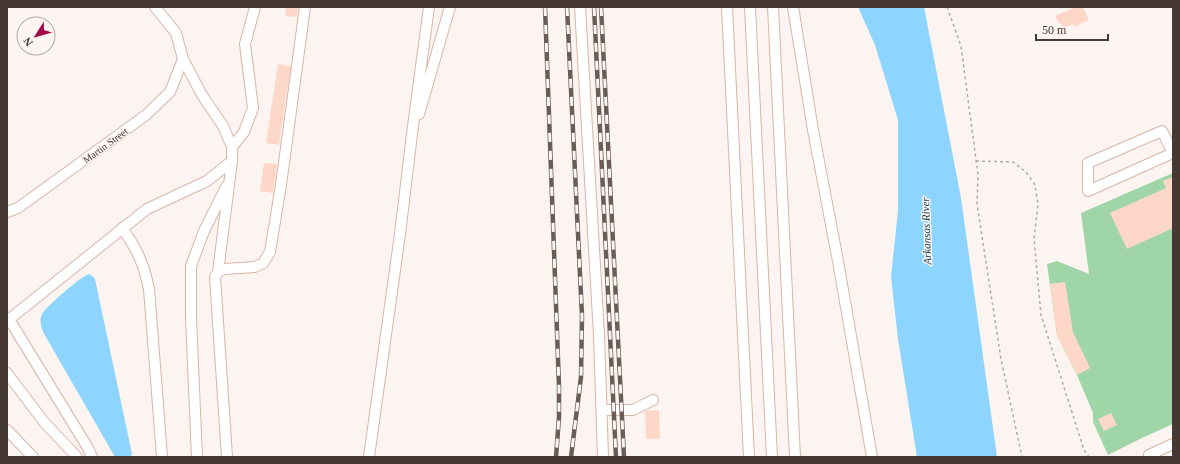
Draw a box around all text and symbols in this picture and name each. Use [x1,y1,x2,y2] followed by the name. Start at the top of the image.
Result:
[16,16,56,56] north arrow
[1036,16,1108,42] scale bar
[1042,23,1067,37] text: 50 m
[21,35,35,49] text: N
[81,125,130,165] street label: Martin Street
[919,196,933,266] water label: Arkansas River

